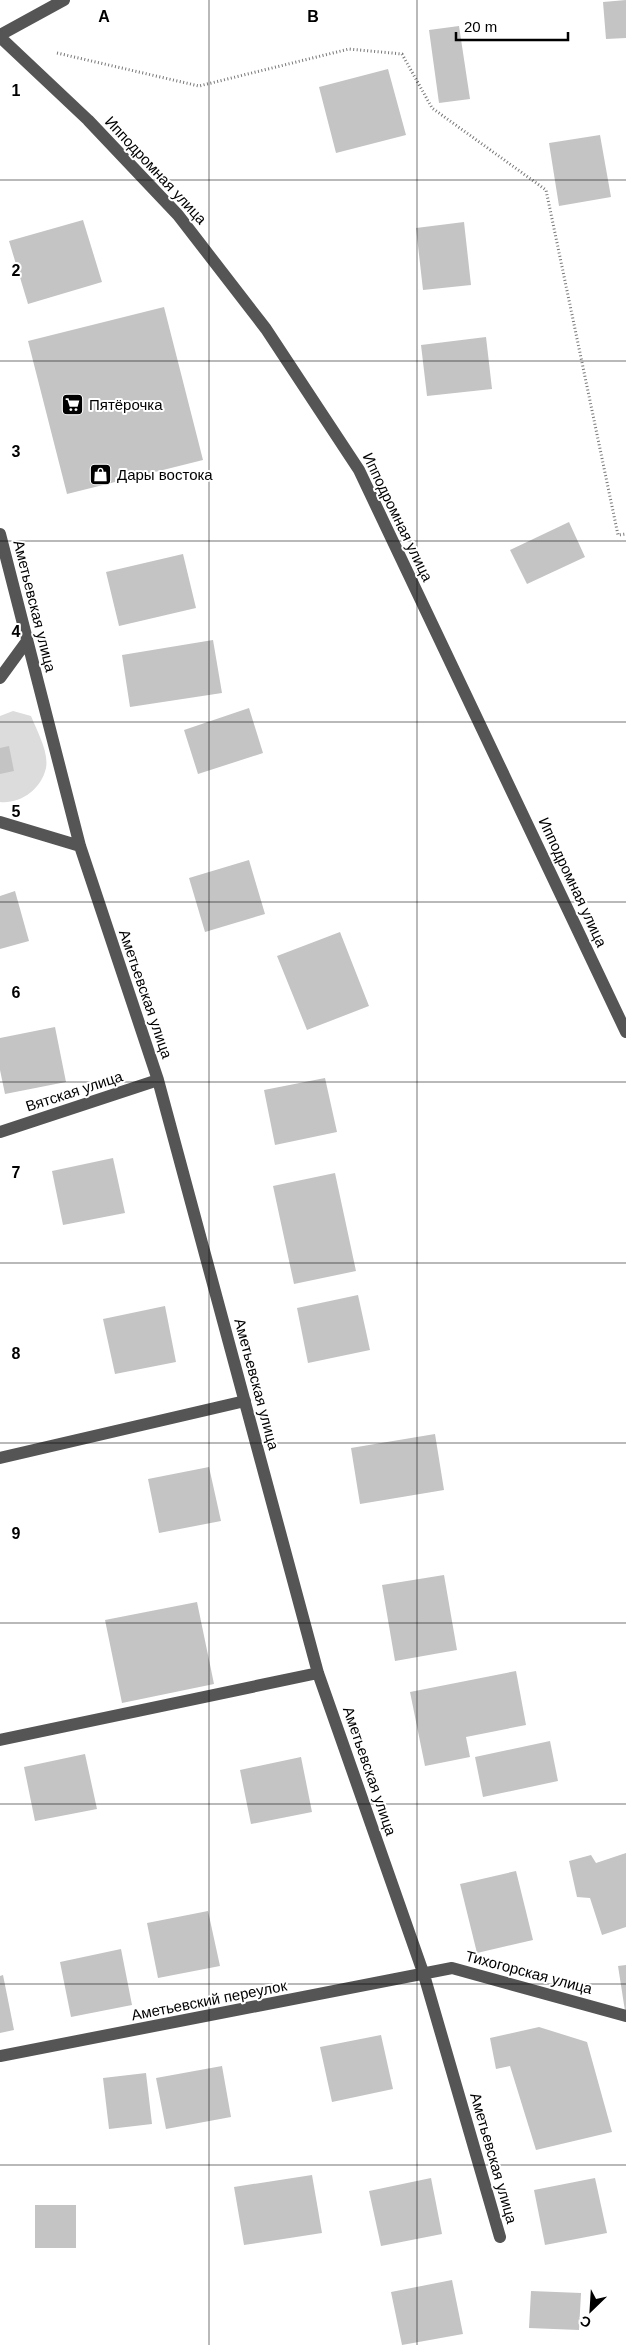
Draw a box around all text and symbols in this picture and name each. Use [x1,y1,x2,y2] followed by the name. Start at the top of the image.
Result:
[98,8,110,25] text: A
[307,8,319,25] text: B
[456,10,568,42] scale bar
[464,18,497,35] text: 20 m
[12,82,21,99] text: 1
[102,113,211,228] street label: Ипподромная улица
[12,262,21,279] text: 2
[61,392,85,416] supermarket icon: Пятёрочка
[89,396,163,413] place label: Пятёрочка
[12,443,21,460] text: 3
[359,450,437,585] street label: Ипподромная улица
[89,462,113,486] shop icon: Дары востока
[117,466,213,483] place label: Дары востока
[10,538,60,674] street label: Аметьевская улица
[12,623,21,640] text: 4
[12,803,21,820] text: 5
[536,815,611,950] street label: Ипподромная улица
[116,927,176,1061] street label: Аметьевская улица
[12,984,21,1001] text: 6
[23,1067,125,1115] street label: Вятская улица
[12,1164,21,1181] text: 7
[231,1316,283,1452] street label: Аметьевская улица
[12,1345,21,1362] text: 8
[12,1525,21,1542] text: 9
[340,1704,400,1838] street label: Аметьевская улица
[464,1947,595,1997] street label: Тихогорская улица
[130,1977,289,2023] street label: Аметьевский переулок
[467,2091,521,2226] street label: Аметьевская улица
[566,2285,616,2335] north arrow
[578,2312,593,2331] text: С

